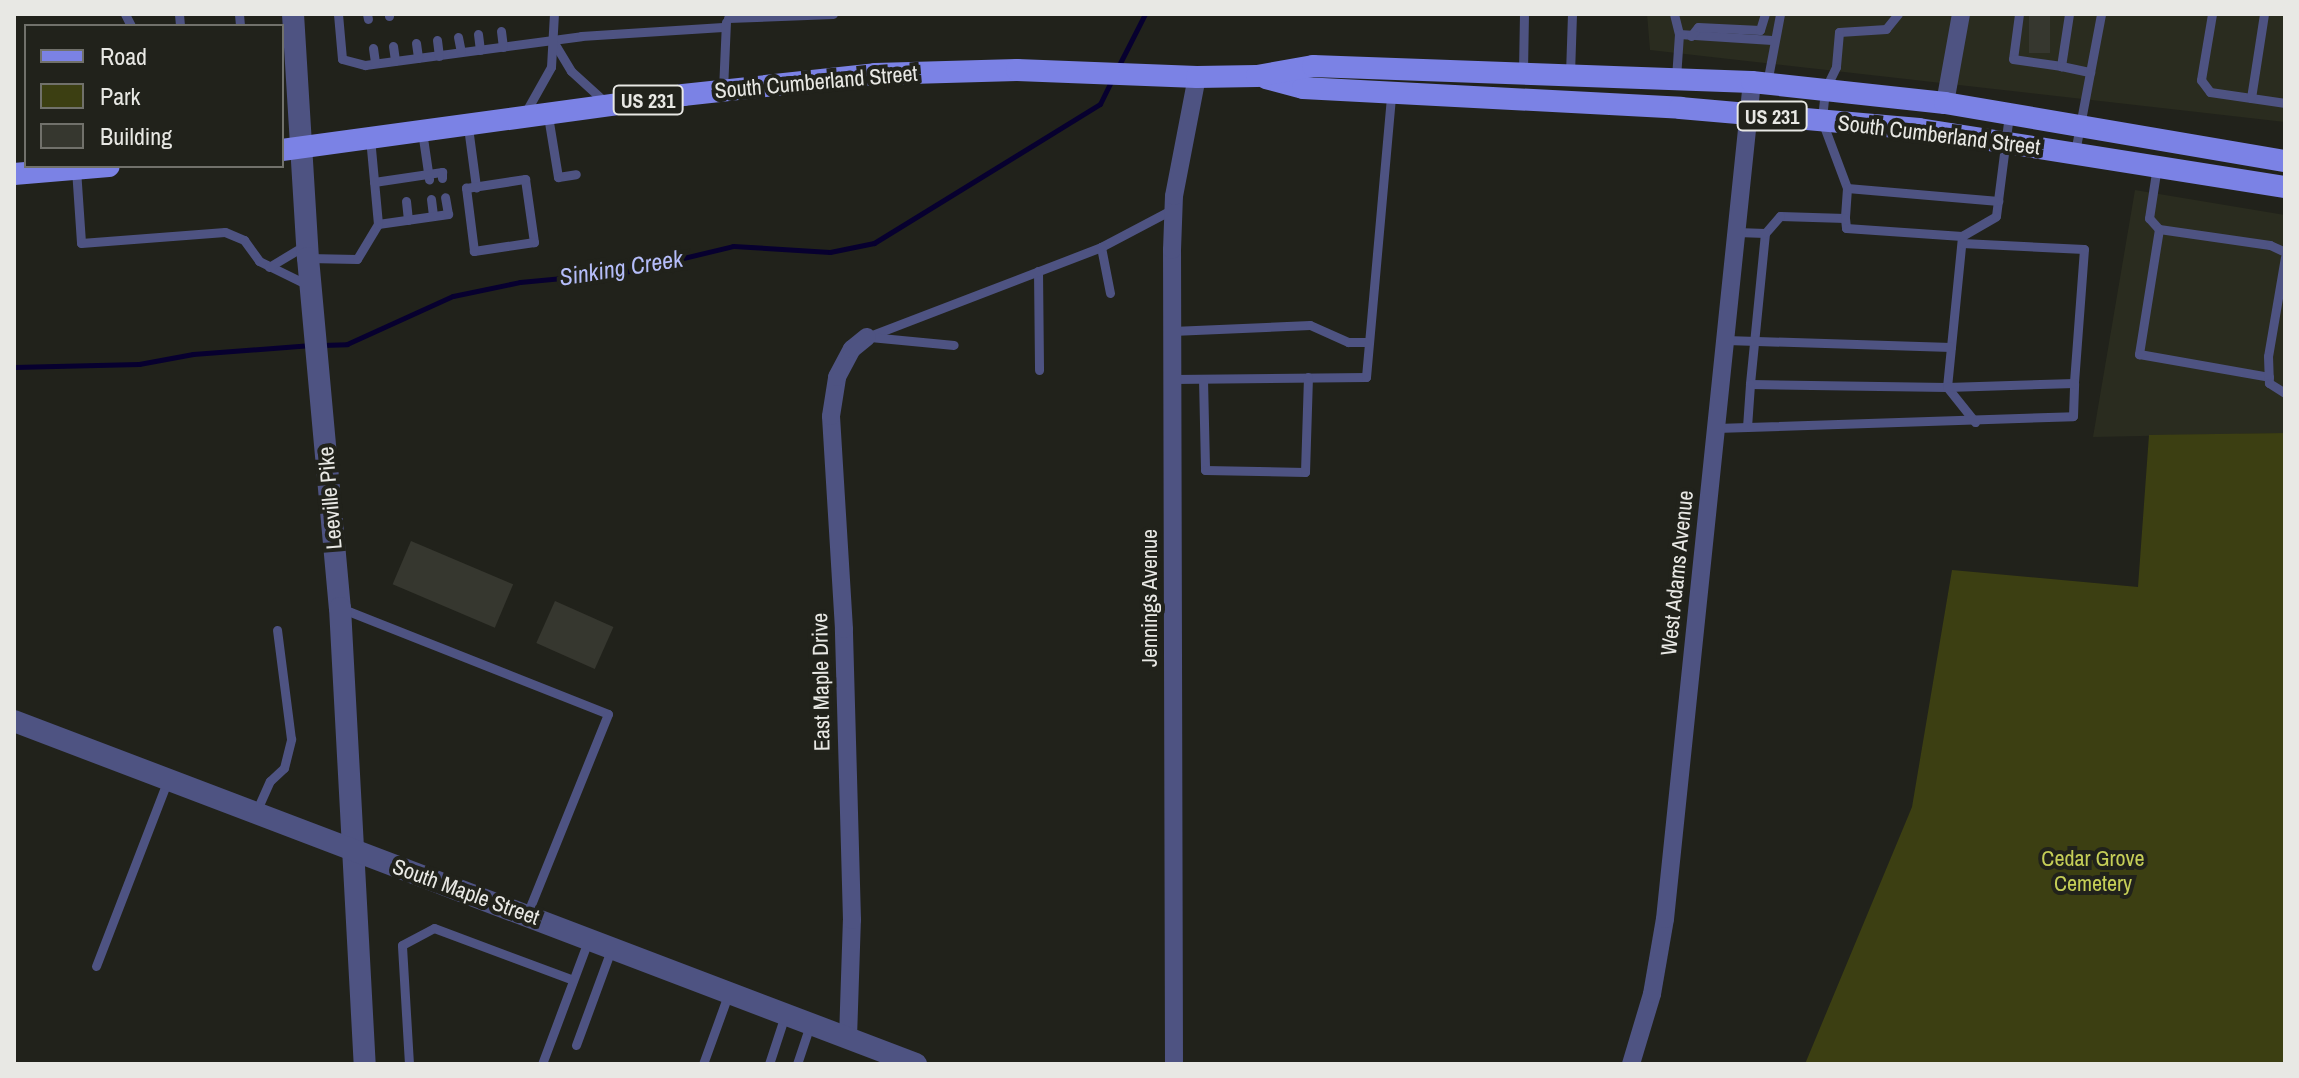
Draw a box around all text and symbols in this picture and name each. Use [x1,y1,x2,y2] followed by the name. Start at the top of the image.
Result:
[24,24,284,168] legend
[100,40,147,72] text: Road
[713,60,919,104] street label: South Cumberland Street
[100,80,140,112] text: Park
[612,84,684,116] road number: US 231
[1736,100,1808,132] road number: US 231
[1836,109,2042,161] street label: South Cumberland Street
[100,120,172,152] text: Building
[557,244,685,292] water label: Sinking Creek
[312,445,348,551] street label: Leeville Pike
[1655,488,1699,658] street label: West Adams Avenue
[1137,528,1163,668] street label: Jennings Avenue
[807,613,835,751] street label: East Maple Drive
[2041,845,2145,896] park label: Cedar Grove Cemetery
[389,853,543,931] street label: South Maple Street

